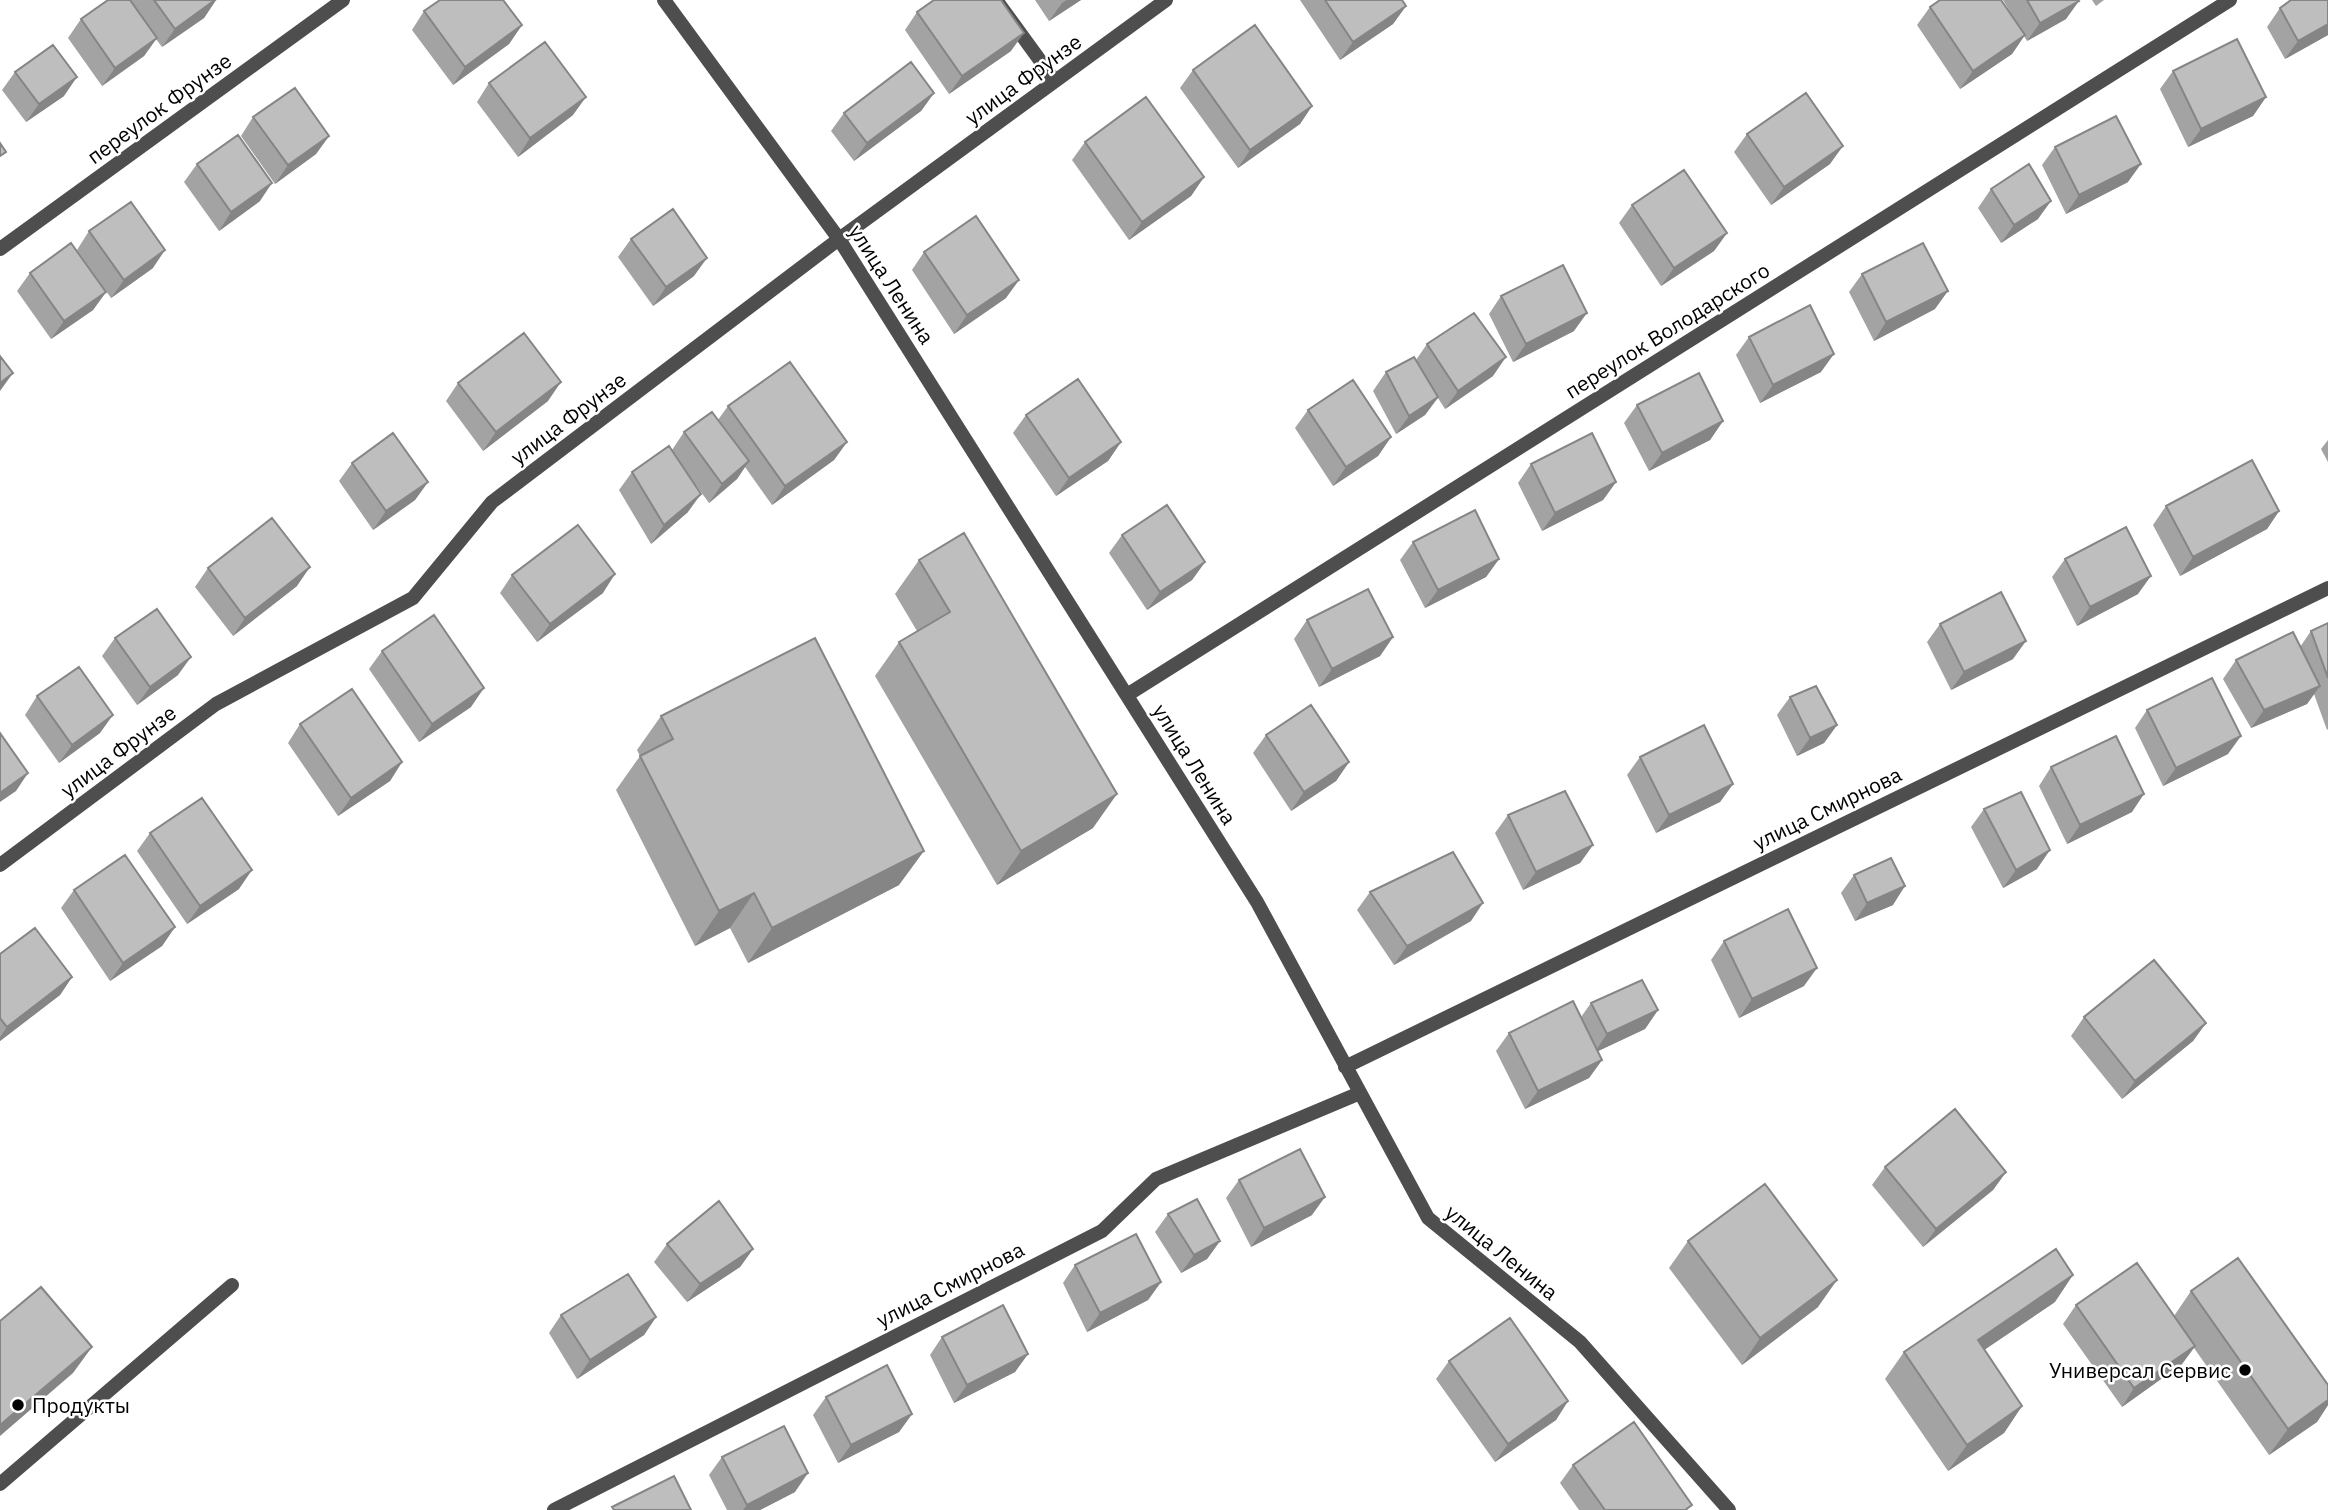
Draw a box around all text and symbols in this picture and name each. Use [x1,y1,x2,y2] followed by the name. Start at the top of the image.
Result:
[959,27,1087,131] street label: улица Фрунзе
[81,46,237,170] street label: переулок Фрунзе
[843,219,941,349] street label: улица Ленина
[1559,255,1775,405] street label: переулок Володарского
[505,365,631,471] street label: улица Фрунзе
[55,698,181,804] street label: улица Фрунзе
[1147,698,1243,830] street label: улица Ленина
[1748,760,1906,856] street label: улица Смирнова
[1440,1198,1564,1306] street label: улица Ленина
[871,1235,1029,1333] street label: улица Смирнова
[2049,1356,2231,1384] place label: Универсал Сервис
[2237,1362,2253,1378] marker: Универсал Сервис
[32,1391,130,1419] place label: Продукты
[10,1397,26,1413] marker: Продукты

